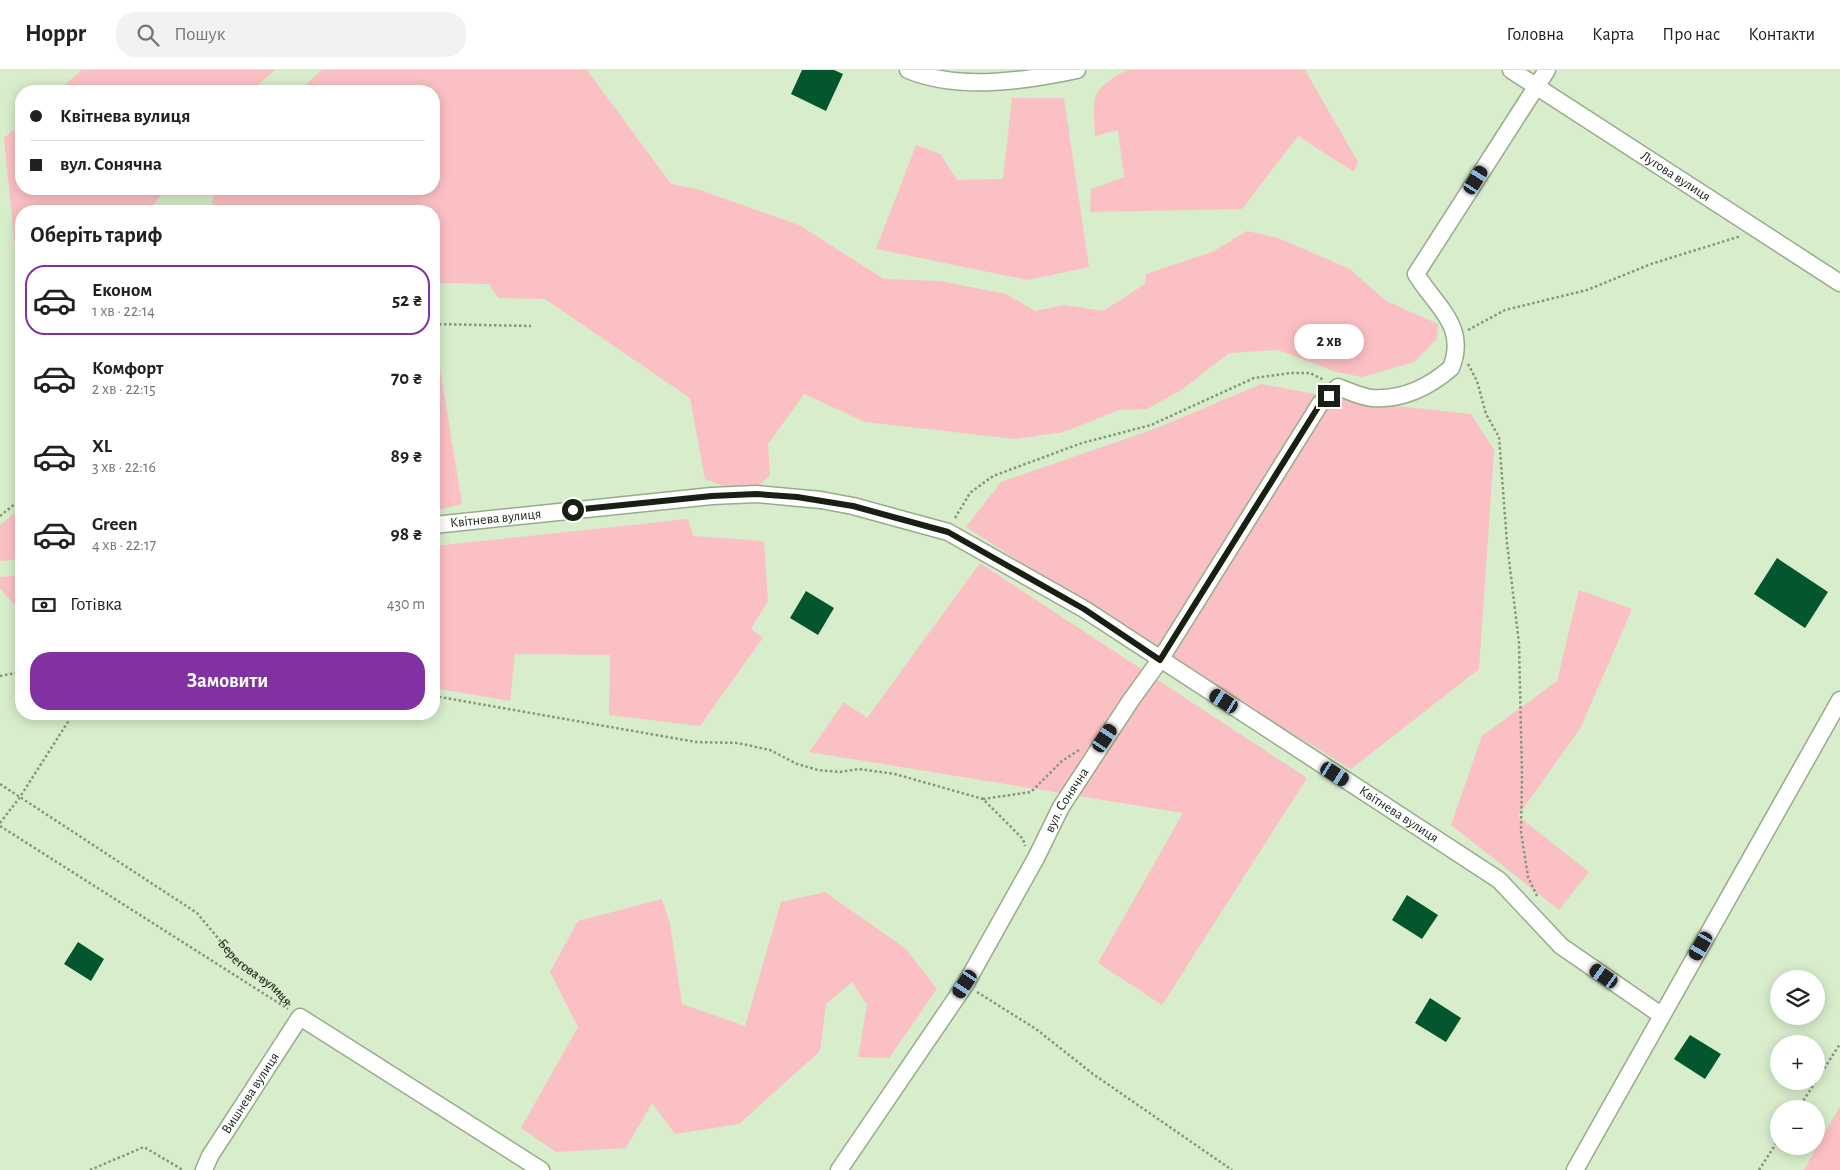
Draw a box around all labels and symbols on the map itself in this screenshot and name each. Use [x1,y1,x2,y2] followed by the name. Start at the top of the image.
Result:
[1638,149,1713,204] street label: Лугова вулиця
[1461,163,1490,197] car
[1294,324,1364,358] callout: 2 хв
[1318,385,1340,407] route end
[562,499,584,521] route start
[449,507,542,530] street label: Квітнева вулиця
[1207,687,1240,715] car
[1090,721,1119,755] car
[1318,760,1351,788] car
[1043,765,1092,835] street label: вул. Сонячна
[1357,784,1441,845] street label: Квітнева вулиця
[1687,929,1714,963] car
[215,936,295,1009] street label: Берегова вулиця
[1587,961,1620,991] car
[950,967,979,1001] car
[219,1050,282,1136] street label: Вишнева вулиця

